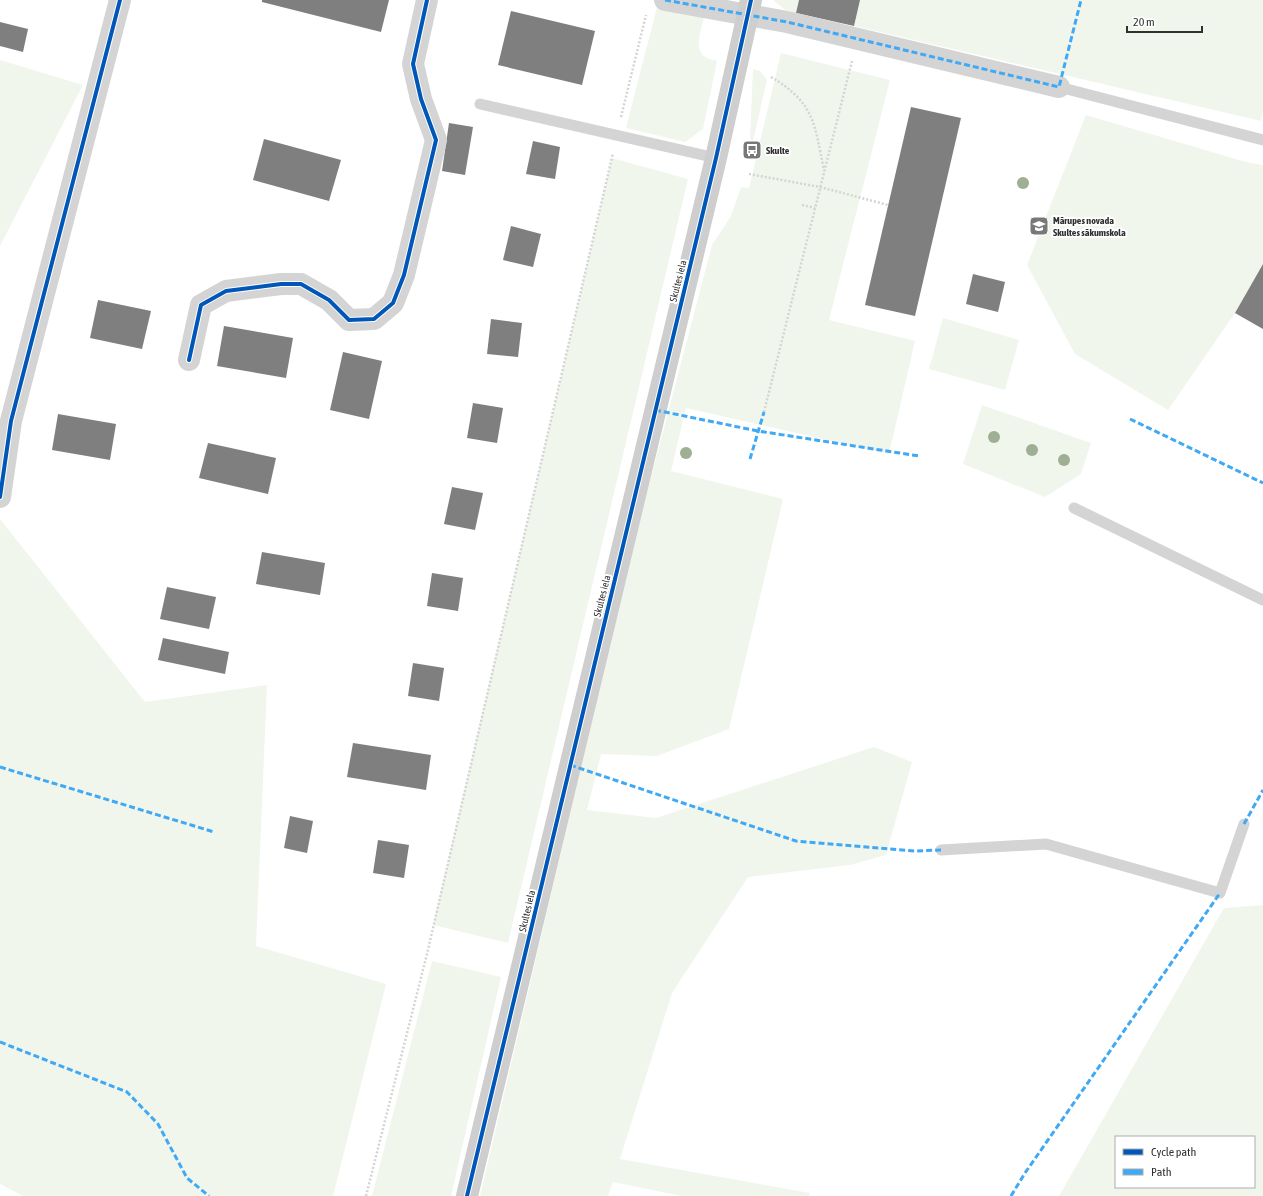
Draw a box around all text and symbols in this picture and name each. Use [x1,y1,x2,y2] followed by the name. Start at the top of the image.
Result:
[1127,8,1202,34] scale bar
[1133,15,1155,29] text: 20 m
[741,139,763,161] bus stop icon: Skulte
[766,145,790,156] place label: Skulte
[1028,215,1050,237] school or university icon: Mārupes novada Skultes sākumskola
[1053,215,1126,238] place label: Mārupes novada Skultes sākumskola
[668,259,689,303] street label: Skultes iela
[592,574,613,618] street label: Skultes iela
[517,889,537,933] street label: Skultes iela
[1115,1136,1255,1188] legend
[1151,1145,1196,1159] text: Cycle path
[1151,1165,1172,1179] text: Path

